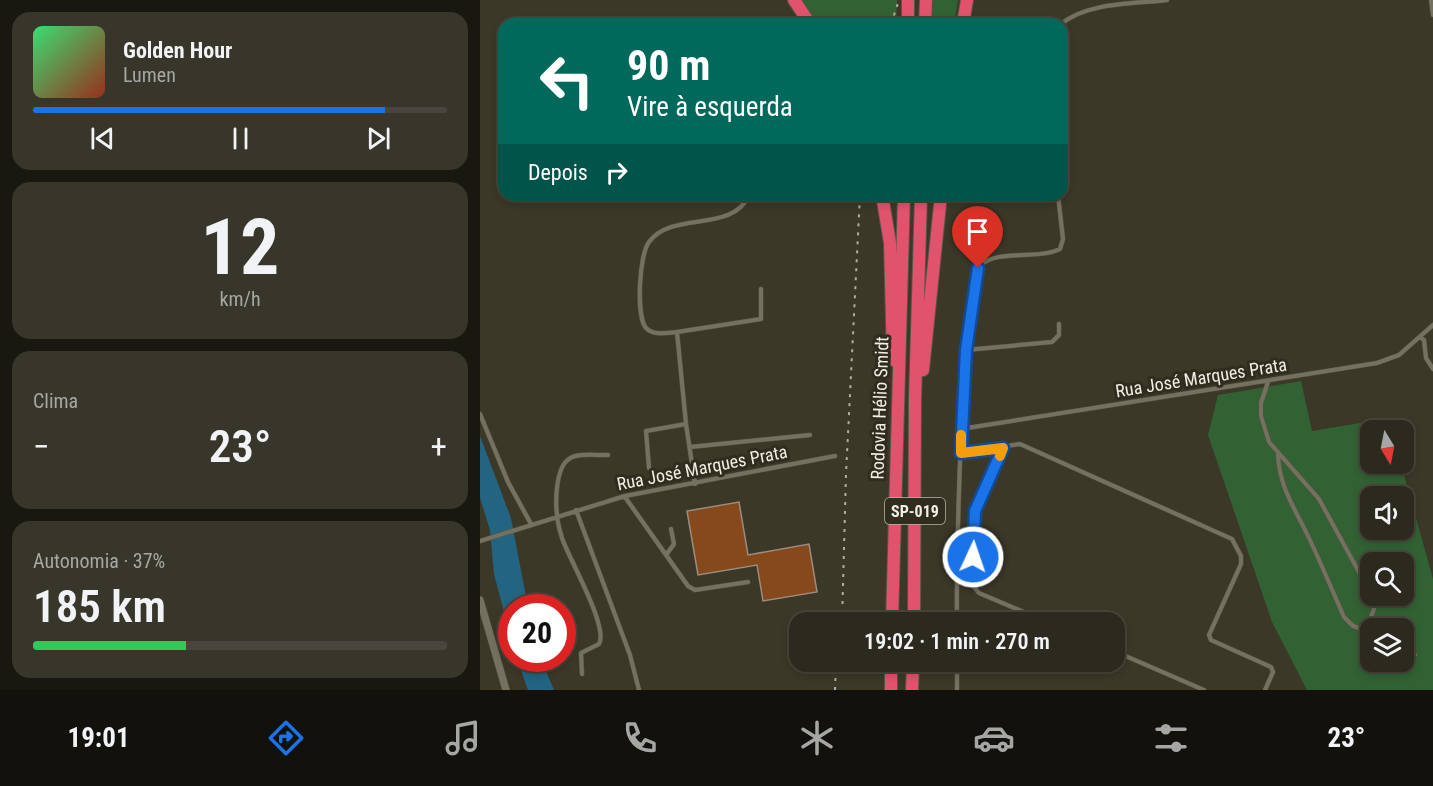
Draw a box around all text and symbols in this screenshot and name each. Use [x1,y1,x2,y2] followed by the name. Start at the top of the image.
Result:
[123,38,232,63] text: Golden Hour
[627,41,710,90] text: 90 m
[528,42,606,120] icon: left
[123,63,176,87] text: Lumen
[627,91,793,123] text: Vire à esquerda
[86,122,119,155] icon: previous
[224,122,257,155] icon: pause
[362,122,395,155] icon: next
[600,156,633,189] icon: right
[528,160,588,185] text: Depois
[201,202,279,293] text: 12
[952,206,1003,268] pin
[961,215,994,248] icon: arrive
[219,287,261,311] text: km/h
[867,336,892,480] street label: Rodovia Hélio Smidt
[1114,354,1288,401] street label: Rua José Marques Prata
[33,389,78,413] text: Clima
[209,420,271,473] text: 23°
[1360,420,1414,474] north arrow
[1360,420,1414,672] map controls
[33,427,50,466] text: −
[431,427,447,466] text: +
[615,441,789,494] street label: Rua José Marques Prata
[1360,486,1414,540] button: sound
[885,498,945,524] road number: SP-019
[941,525,1005,589] position arrow
[33,549,165,573] text: Autonomia · 37%
[1360,552,1414,606] button: search
[33,580,166,633] text: 185 km
[498,594,576,672] speed limit sign: 20
[1360,618,1414,672] button: layers
[864,629,1050,654] text: 19:02 · 1 min · 270 m
[265,717,307,759] icon: directions
[442,717,484,759] icon: music
[619,717,661,759] icon: phone
[796,717,838,759] icon: climate
[973,717,1015,759] icon: car
[1150,717,1192,759] icon: filters
[68,722,130,754] text: 19:01
[1328,722,1365,754] text: 23°

